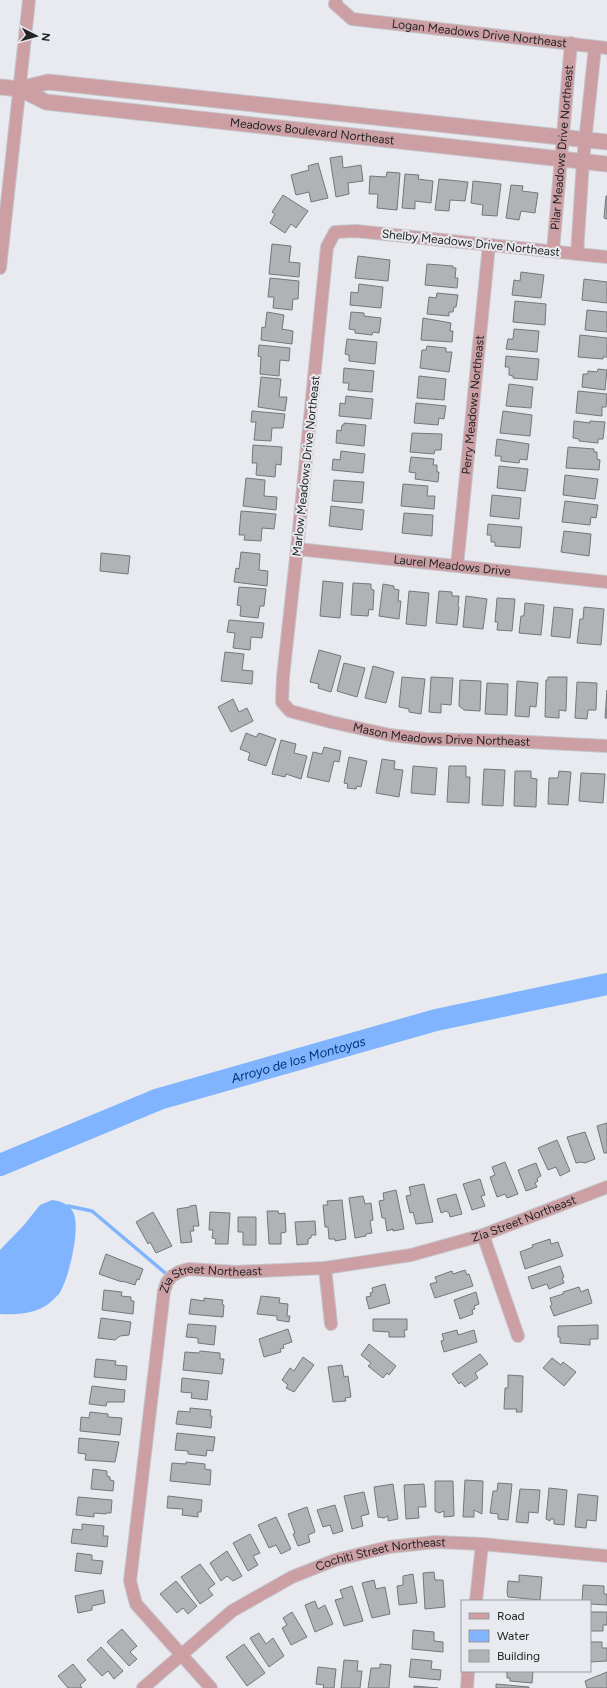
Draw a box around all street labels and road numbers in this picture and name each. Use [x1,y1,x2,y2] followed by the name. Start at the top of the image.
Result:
[391,17,568,50] street label: Logan Meadows Drive Northeast
[548,64,576,230] street label: Pilar Meadows Drive Northeast
[229,115,396,148] street label: Meadows Boulevard Northeast
[381,227,561,259] street label: Shelby Meadows Drive Northeast
[459,334,487,475] street label: Perry Meadows Northeast
[290,374,323,557] street label: Marlow Meadows Drive Northeast
[393,552,512,579] street label: Laurel Meadows Drive
[352,720,531,749] street label: Mason Meadows Drive Northeast
[470,1192,579,1245] street label: Zia Street Northeast
[157,1262,263,1295] street label: Zia Street Northeast
[313,1535,447,1574] street label: Cochiti Street Northeast

